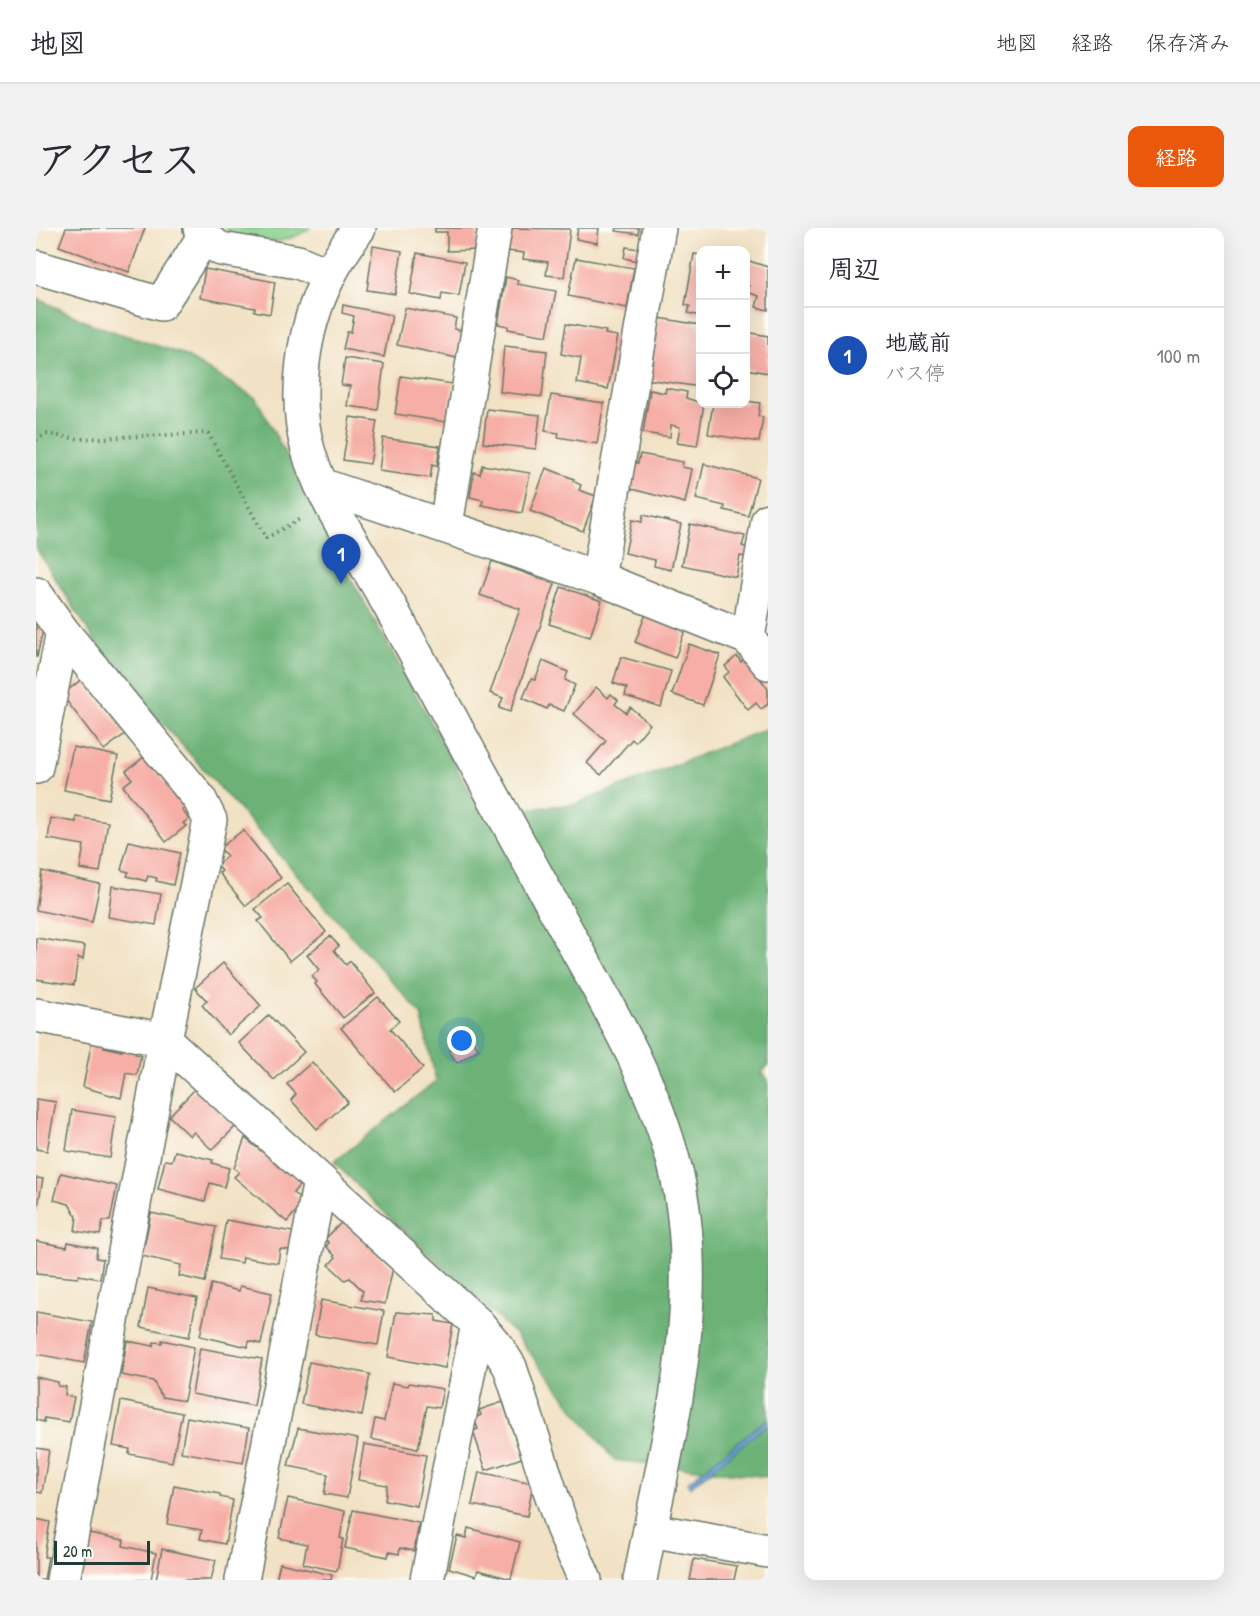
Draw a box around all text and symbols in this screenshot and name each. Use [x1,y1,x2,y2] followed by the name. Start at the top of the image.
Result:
[30,24,86,62] text: 地図
[996,28,1038,57] text: 地図
[1071,28,1113,57] text: 経路
[1146,28,1230,57] text: 保存済み
[1128,126,1224,187] button: 経路
[36,130,201,187] text: アクセス
[696,246,750,408] map controls
[696,246,750,300] button: +
[828,251,880,286] text: 周辺
[696,300,750,354] button: −
[885,327,951,357] text: 地蔵前
[844,342,851,369] text: 1
[1157,342,1200,369] text: 100 m
[696,354,750,408] button: locate
[885,359,945,386] text: バス停
[322,534,360,584] pin: 1
[447,1026,476,1055] your location
[54,1538,150,1566] scale bar
[63,1540,92,1562] text: 20 m

